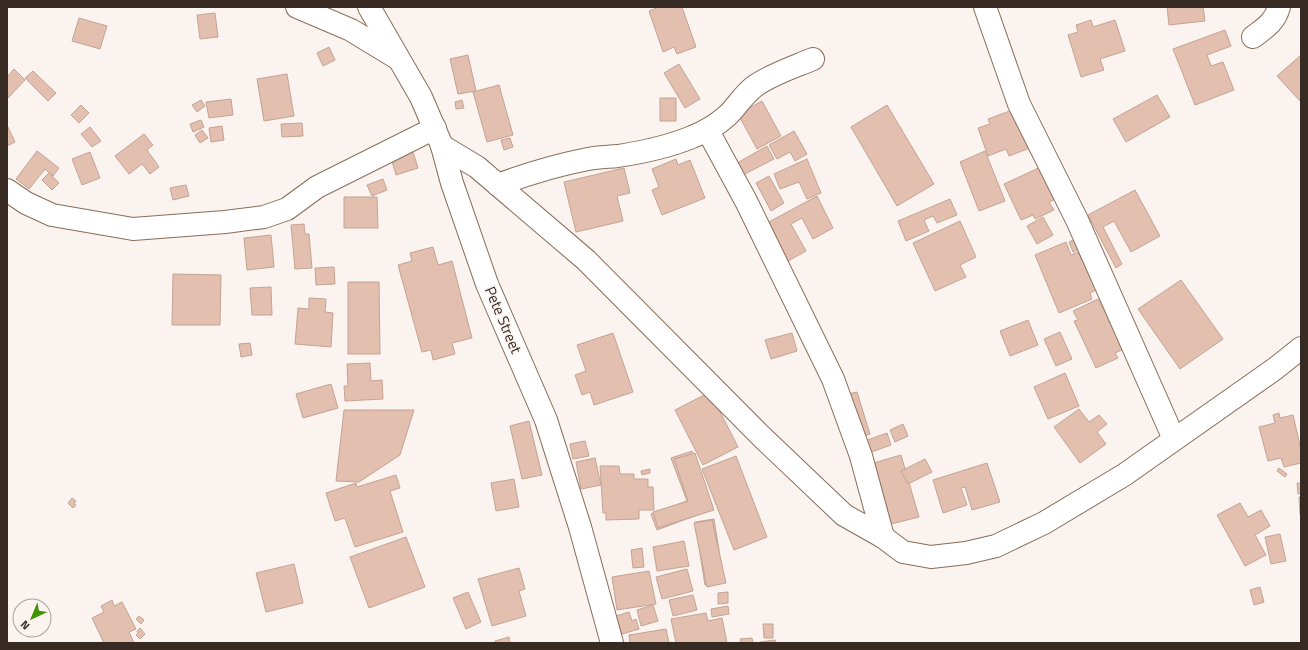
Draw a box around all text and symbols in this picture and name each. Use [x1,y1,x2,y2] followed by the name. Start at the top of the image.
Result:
[479,283,528,358] street label: Pete Street
[12,598,52,638] north arrow
[17,617,33,634] text: N

